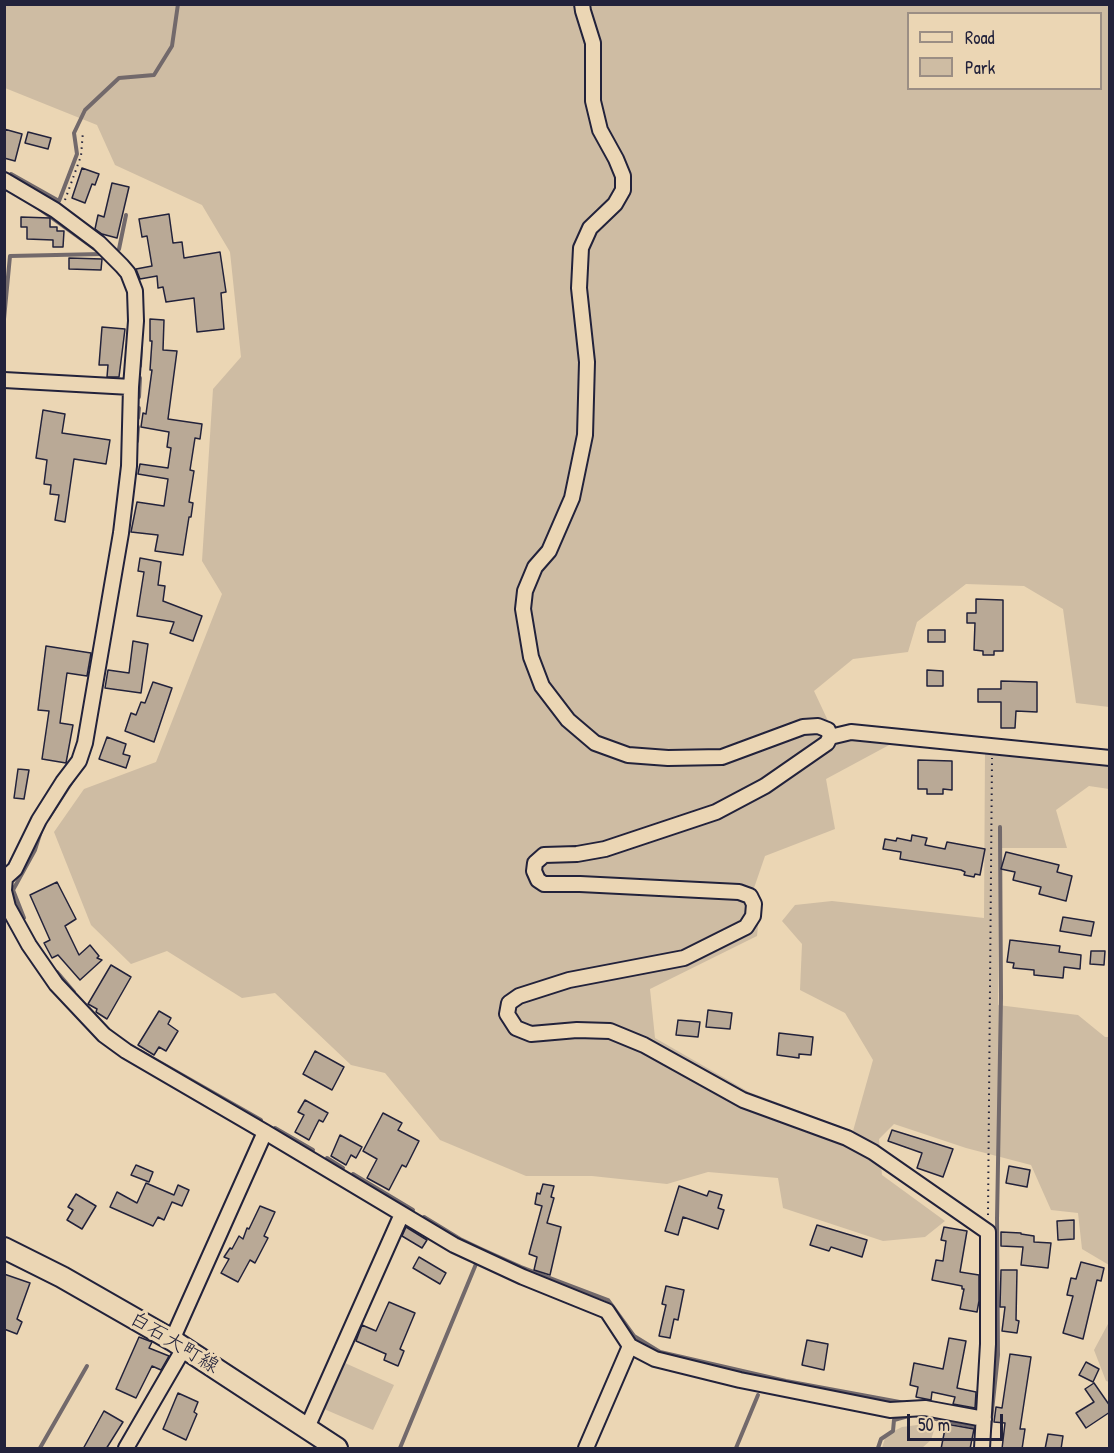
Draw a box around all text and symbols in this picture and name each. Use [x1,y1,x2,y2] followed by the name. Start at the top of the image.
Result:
[907,12,1102,90] legend
[965,25,995,50] text: Road
[965,55,995,80] text: Park
[125,1307,223,1379] street label: 白石大町線
[910,1402,1006,1440] scale bar
[918,1412,950,1437] text: 50 m

